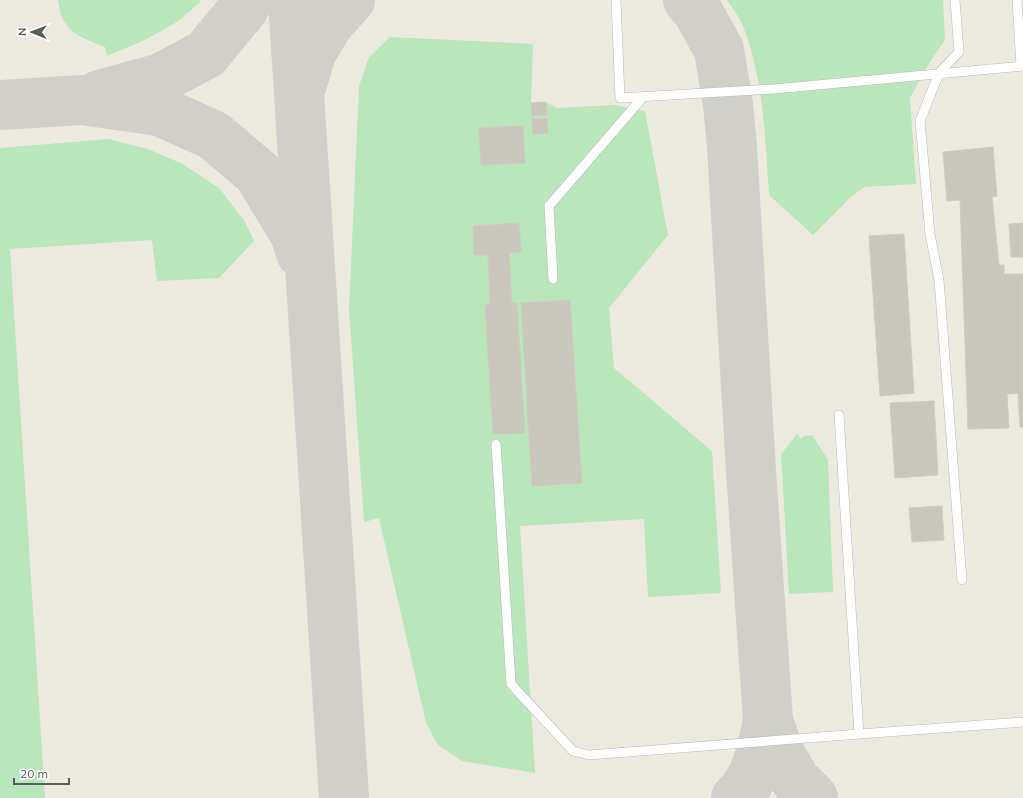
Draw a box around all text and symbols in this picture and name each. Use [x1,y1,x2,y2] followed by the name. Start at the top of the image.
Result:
[12,12,52,52] north arrow
[15,28,29,36] text: N
[14,760,69,786] scale bar
[20,766,48,781] text: 20 m

